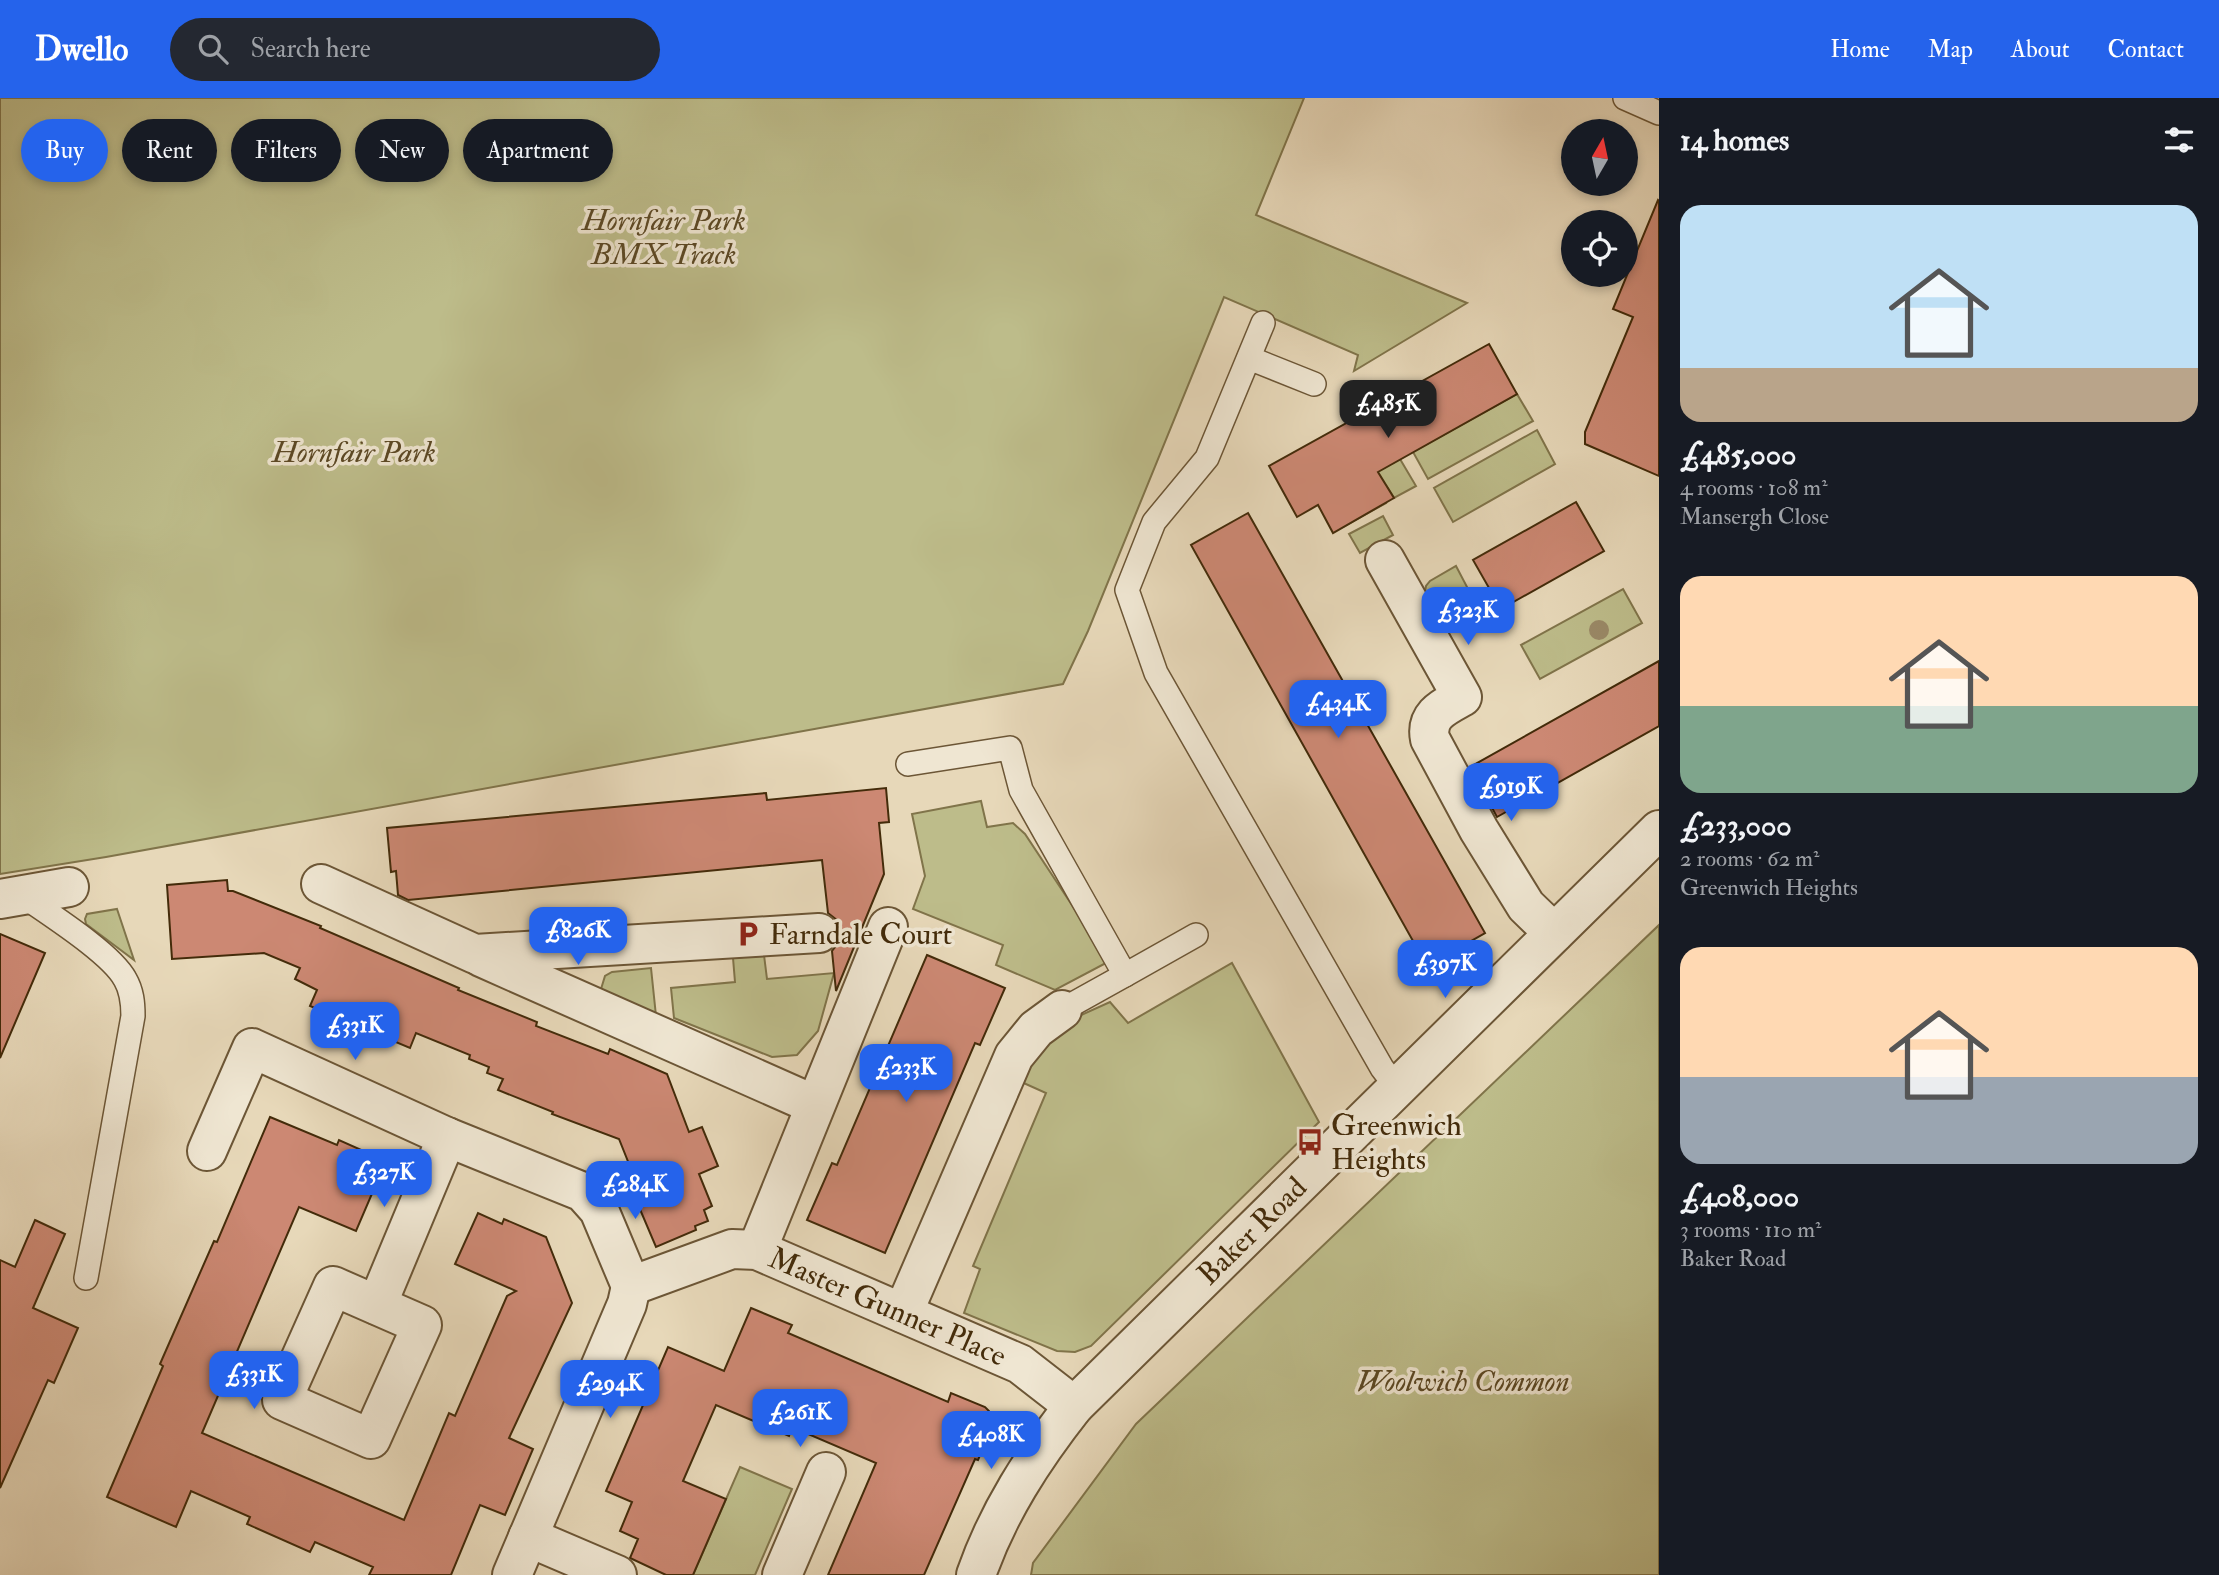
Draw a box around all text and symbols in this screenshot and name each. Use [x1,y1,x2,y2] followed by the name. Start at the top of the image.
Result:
[170,18,660,81] search box
[35,29,128,70] text: Dwello
[194,30,232,68] icon: search
[250,33,371,65] text: Search here
[1830,34,1890,65] text: Home
[1928,34,1973,65] text: Map
[2011,34,2070,65] text: About
[2108,34,2184,65] text: Contact
[21,119,108,182] chip: Buy
[122,119,217,182] chip: Rent
[231,119,341,182] chip: Filters
[355,119,449,182] chip: New
[463,119,613,182] chip: Apartment
[1561,119,1638,196] north arrow
[1561,119,1638,287] map controls
[2160,121,2198,159] icon: filters
[1680,122,1789,159] text: 14 homes
[580,202,746,273] park label: Hornfair Park BMX Track
[1561,210,1638,287] button: locate
[1876,250,2002,376] icon: home
[1339,380,1437,440] pin: £485K
[1356,388,1420,417] text: £485K
[270,434,436,471] park label: Hornfair Park
[1680,436,1796,473] text: £485,000
[1680,473,1828,502] text: 4 rooms · 108 m²
[1680,502,1829,531] text: Mansergh Close
[1419,588,1517,647] pin: £323K
[1438,595,1498,624] text: £323K
[1876,621,2002,747] icon: home
[1289,680,1387,740] pin: £434K
[1305,688,1371,717] text: £434K
[1462,764,1560,823] pin: £919K
[1479,771,1543,800] text: £919K
[1680,807,1792,844] text: £233,000
[1680,844,1819,873] text: 2 rooms · 62 m²
[1680,873,1858,902] text: Greenwich Heights
[529,908,627,967] pin: £826K
[545,915,611,944] text: £826K
[769,916,953,953] place label: Farndale Court
[733,919,763,949] parking icon: Farndale Court
[1396,940,1494,1000] pin: £397K
[1414,948,1476,977] text: £397K
[1876,992,2002,1118] icon: home
[306,1002,404,1062] pin: £331K
[326,1010,384,1039] text: £331K
[857,1044,955,1104] pin: £233K
[876,1052,936,1081] text: £233K
[1331,1107,1462,1178] place label: Greenwich Heights
[1295,1127,1325,1157] bus stop icon: Greenwich Heights
[335,1150,433,1209] pin: £327K
[353,1157,415,1186] text: £327K
[586,1162,684,1221] pin: £284K
[602,1169,668,1198] text: £284K
[1190,1169,1315,1293] street label: Baker Road
[1680,1178,1799,1215] text: £408,000
[1680,1215,1821,1244] text: 3 rooms · 110 m²
[763,1239,1012,1374] street label: Master Gunner Place
[1680,1244,1786,1273] text: Baker Road
[205,1352,303,1411] pin: £331K
[225,1359,283,1388] text: £331K
[561,1360,659,1420] pin: £294K
[1356,1363,1570,1400] park label: Woolwich Common
[576,1368,644,1397] text: £294K
[751,1390,849,1449] pin: £261K
[769,1397,831,1426] text: £261K
[942,1412,1040,1471] pin: £408K
[958,1419,1024,1448] text: £408K

